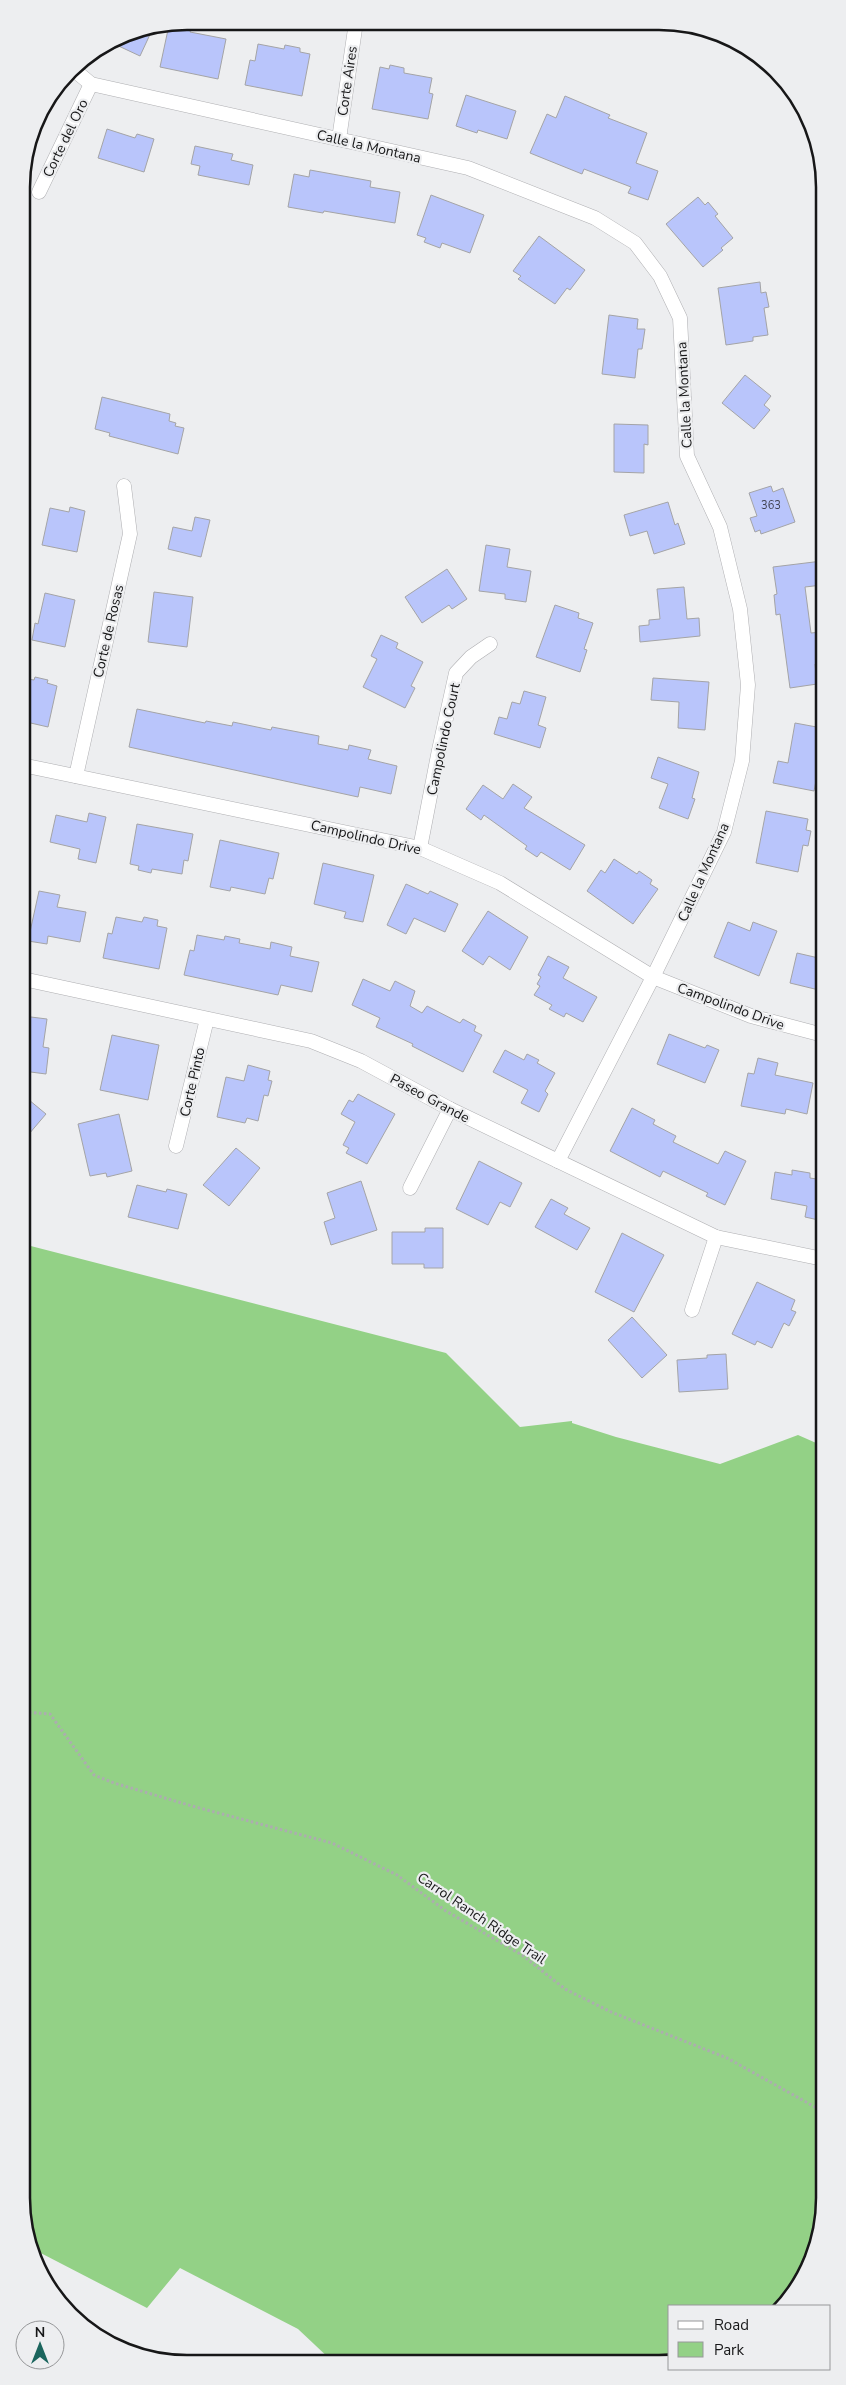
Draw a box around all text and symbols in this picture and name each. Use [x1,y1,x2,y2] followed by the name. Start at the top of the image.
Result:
[333,45,362,117] street label: Corte Aires
[38,96,93,180] street label: Corte del Oro
[315,125,423,168] street label: Calle la Montana
[672,341,697,449] street label: Calle la Montana
[761,498,781,513] house number: 363
[89,582,128,680] street label: Corte de Rosas
[422,681,465,797] street label: Campolindo Court
[309,816,423,859] street label: Campolindo Drive
[673,820,734,925] street label: Calle la Montana
[675,978,787,1035] street label: Campolindo Drive
[175,1045,210,1119] street label: Corte Pinto
[387,1069,473,1127] street label: Paseo Grande
[413,1868,551,1969] street label: Carrol Ranch Ridge Trail
[668,2305,831,2370] legend
[714,2315,749,2335] text: Road
[15,2320,65,2370] north arrow
[35,2323,45,2342] text: N
[714,2340,744,2360] text: Park

